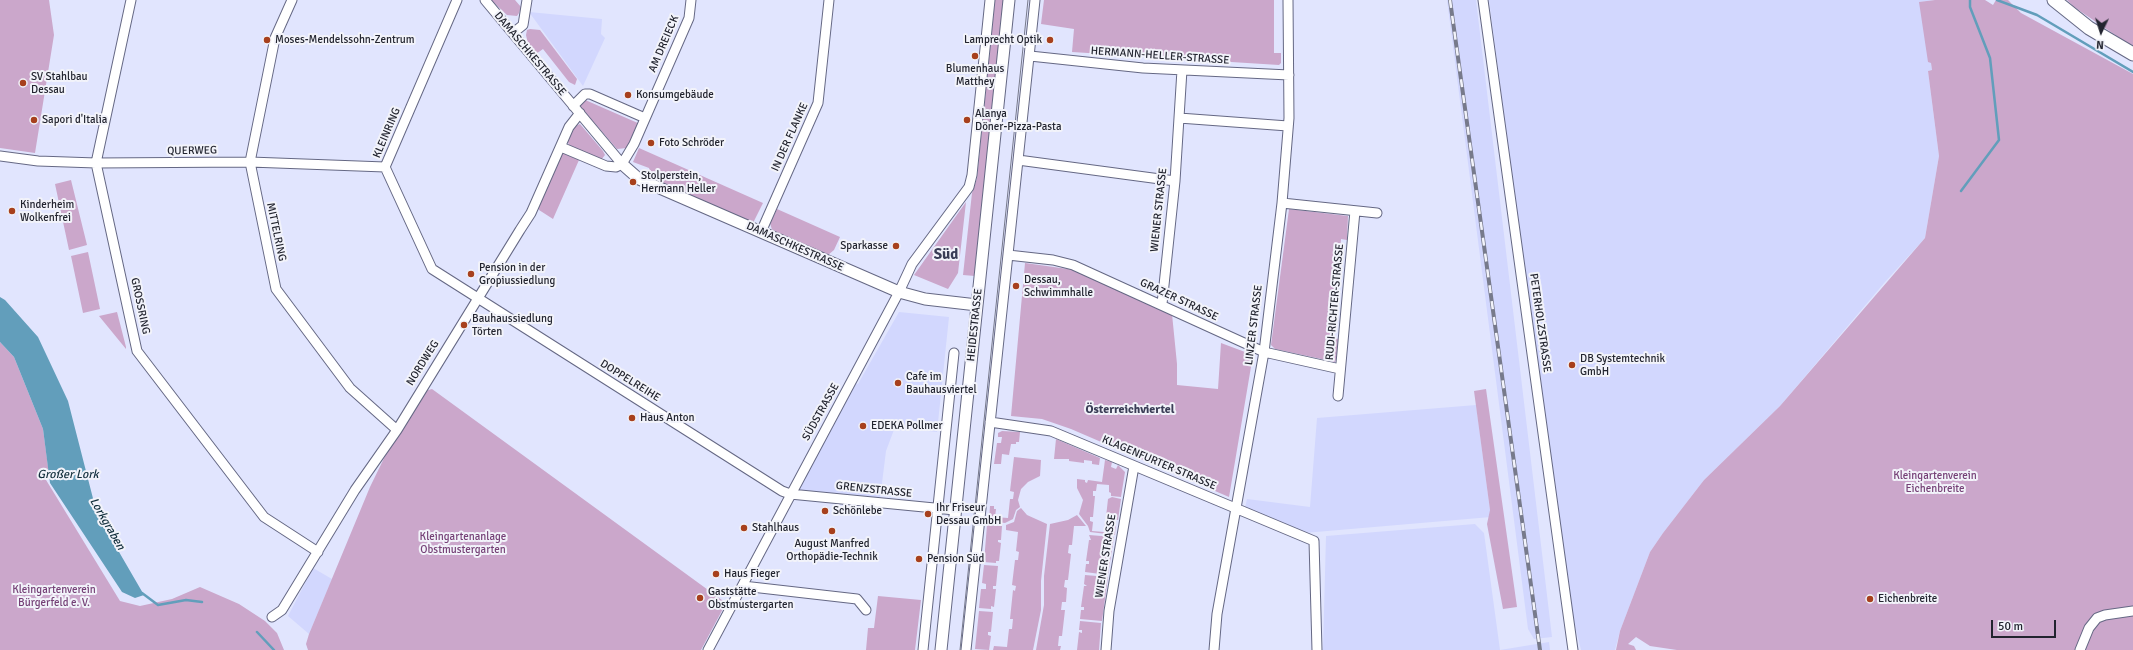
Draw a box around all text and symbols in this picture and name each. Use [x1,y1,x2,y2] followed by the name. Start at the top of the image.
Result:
[491,9,569,99] street label: DAMASCHKESTRASSE
[2081,12,2121,52] north arrow
[646,14,682,74] street label: AM DREIECK
[275,33,415,47] place label: Moses-Mendelssohn-Zentrum
[964,33,1042,47] place label: Lamprecht Optik
[262,35,272,45] marker: Moses-Mendelssohn-Zentrum
[1045,35,1055,45] marker: Lamprecht Optik
[2096,38,2104,51] text: N
[1090,45,1230,67] street label: HERMANN-HELLER-STRASSE
[970,51,980,61] marker: Blumenhaus Matthey
[946,62,1004,88] place label: Blumenhaus Matthey
[31,70,88,96] place label: SV Stahlbau Dessau
[18,78,28,88] marker: SV Stahlbau Dessau
[636,88,714,102] place label: Konsumgebäude
[623,90,633,100] marker: Konsumgebäude
[769,101,811,173] street label: IN DER FLANKE
[370,106,404,160] street label: KLEINRING
[975,107,1062,133] place label: Alanya Döner-Pizza-Pasta
[42,113,107,127] place label: Sapori d'Italia
[29,115,39,125] marker: Sapori d'Italia
[962,115,972,125] marker: Alanya Döner-Pizza-Pasta
[659,136,724,150] place label: Foto Schröder
[646,138,656,148] marker: Foto Schröder
[167,144,217,158] street label: QUERWEG
[1148,167,1170,253] street label: WIENER STRASSE
[641,169,715,195] place label: Stolperstein, Hermann Heller
[628,177,638,187] marker: Stolperstein, Hermann Heller
[20,198,74,224] place label: Kinderheim Wolkenfrei
[263,202,289,262] street label: MITTELRING
[7,206,17,216] marker: Kinderheim Wolkenfrei
[744,220,846,274] street label: DAMASCHKESTRASSE
[840,239,888,253] place label: Sparkasse
[891,241,901,251] marker: Sparkasse
[1323,243,1347,361] street label: RUDI-RICHTER-STRASSE
[934,246,958,264] district label: Süd
[479,261,555,287] place label: Pension in der Gropiussiedlung
[466,269,476,279] marker: Pension in der Gropiussiedlung
[1526,272,1554,374] street label: PETERHOLZSTRASSE
[1024,273,1093,299] place label: Dessau, Schwimmhalle
[1138,276,1220,324] street label: GRAZER STRASSE
[128,277,152,335] street label: GROSSRING
[1011,281,1021,291] marker: Dessau, Schwimmhalle
[1243,284,1265,366] street label: LINZER STRASSE
[965,288,985,362] street label: HEIDESTRASSE
[472,312,553,338] place label: Bauhaussiedlung Törten
[459,320,469,330] marker: Bauhaussiedlung Törten
[404,338,442,388] street label: NORDWEG
[1580,352,1665,378] place label: DB Systemtechnik GmbH
[597,357,663,405] street label: DOPPELREIHE
[1567,360,1577,370] marker: DB Systemtechnik GmbH
[906,370,977,396] place label: Cafe im Bauhausviertel
[893,378,903,388] marker: Cafe im Bauhausviertel
[800,381,842,443] street label: SÜDSTRASSE
[1085,403,1175,417] district label: Österreichviertel
[640,411,694,425] place label: Haus Anton
[627,413,637,423] marker: Haus Anton
[871,419,943,433] place label: EDEKA Pollmer
[858,421,868,431] marker: EDEKA Pollmer
[1100,433,1218,493] street label: KLAGENFURTER STRASSE
[37,468,99,482] water label: Großer Lork
[1893,469,1977,495] park label: Kleingartenverein Eichenbreite
[835,479,913,501] street label: GRENZSTRASSE
[86,495,128,553] water label: Lorkgraben
[936,501,1001,527] place label: Ihr Friseur Dessau GmbH
[833,504,882,518] place label: Schönlebe
[820,506,830,516] marker: Schönlebe
[923,509,933,519] marker: Ihr Friseur Dessau GmbH
[1093,513,1119,599] street label: WIENER STRASSE
[752,521,799,535] place label: Stahlhaus
[739,523,749,533] marker: Stahlhaus
[827,526,837,536] marker: August Manfred Orthopädie-Technik
[420,530,506,556] park label: Kleingartenanlage Obstmustergarten
[786,537,878,563] place label: August Manfred Orthopädie-Technik
[927,552,984,566] place label: Pension Süd
[914,554,924,564] marker: Pension Süd
[724,567,780,581] place label: Haus Fieger
[711,569,721,579] marker: Haus Fieger
[12,583,96,609] park label: Kleingartenverein Bürgerfeld e. V.
[708,585,793,611] place label: Gaststätte Obstmustergarten
[1878,592,1937,606] place label: Eichenbreite
[695,593,705,603] marker: Gaststätte Obstmustergarten
[1865,594,1875,604] marker: Eichenbreite
[1993,612,2058,638] scale bar
[1998,619,2023,634] text: 50 m

